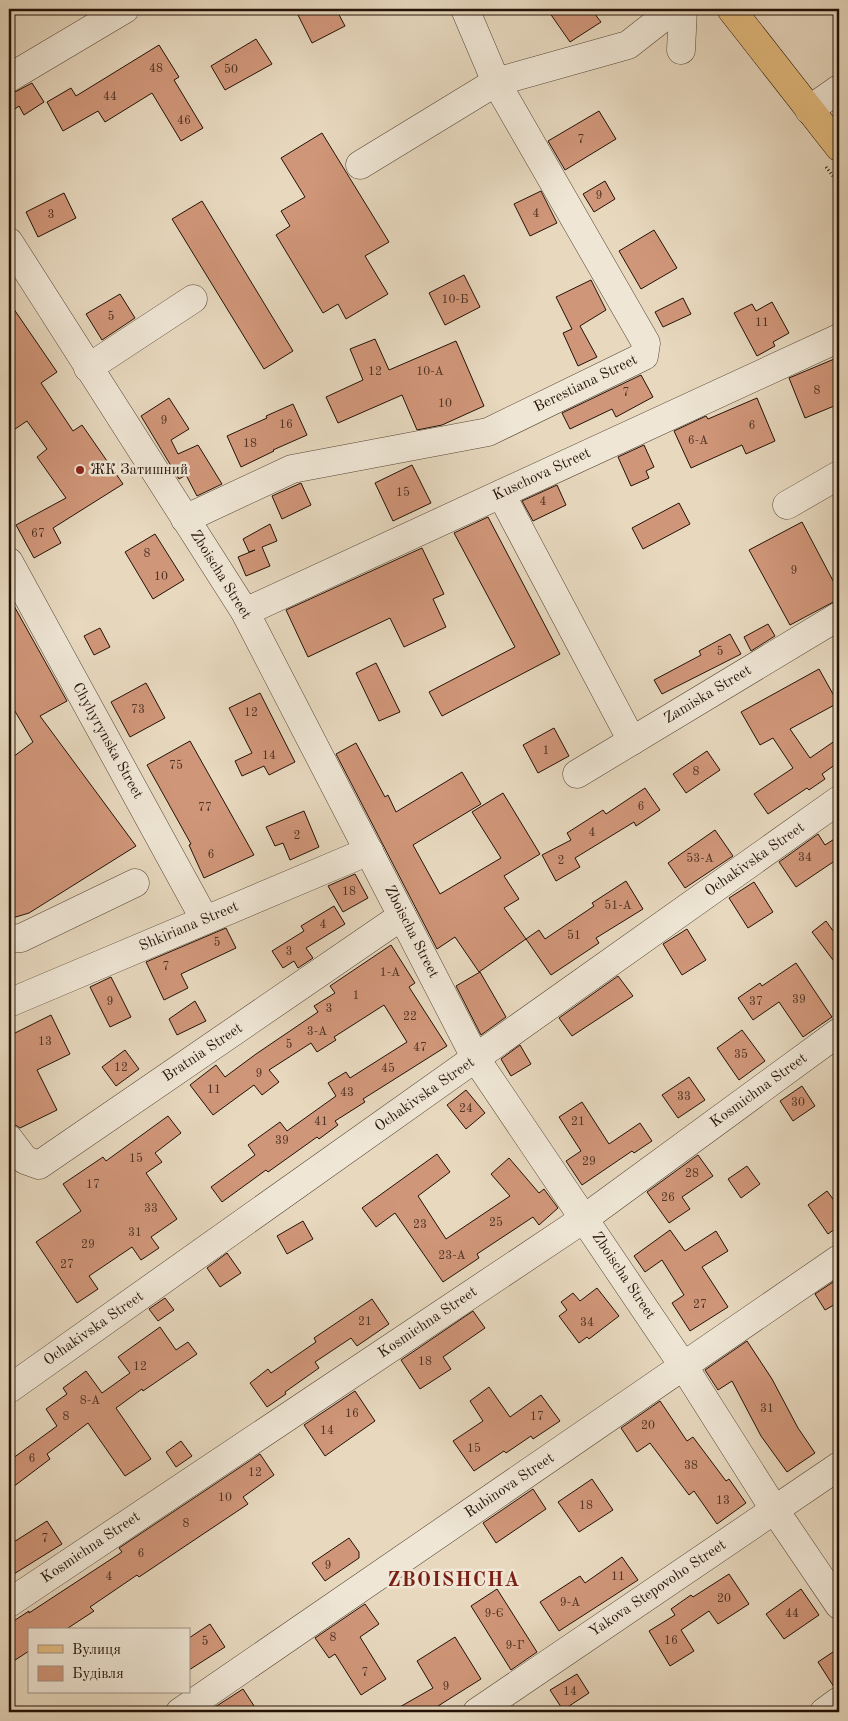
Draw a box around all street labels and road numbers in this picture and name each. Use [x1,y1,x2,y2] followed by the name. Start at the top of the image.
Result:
[532,352,640,416] street label: Berestiana Street
[491,446,593,504] street label: Kuschova Street
[187,528,253,622] street label: Zboischa Street
[662,663,754,727] street label: Zamiska Street
[69,680,145,802] street label: Chyhyrynska Street
[702,820,808,900] street label: Ochakivska Street
[381,883,441,981] street label: Zboischa Street
[137,899,241,955] street label: Shkiriana Street
[160,1021,246,1085] street label: Bratnia Street
[708,1051,810,1131] street label: Kosmichna Street
[372,1055,478,1135] street label: Ochakivska Street
[588,1230,658,1322] street label: Zboischa Street
[376,1285,480,1361] street label: Kosmichna Street
[41,1289,147,1369] street label: Ochakivska Street
[463,1451,557,1521] street label: Rubinova Street
[39,1510,143,1586] street label: Kosmichna Street
[587,1538,729,1640] street label: Yakova Stepovoho Street

